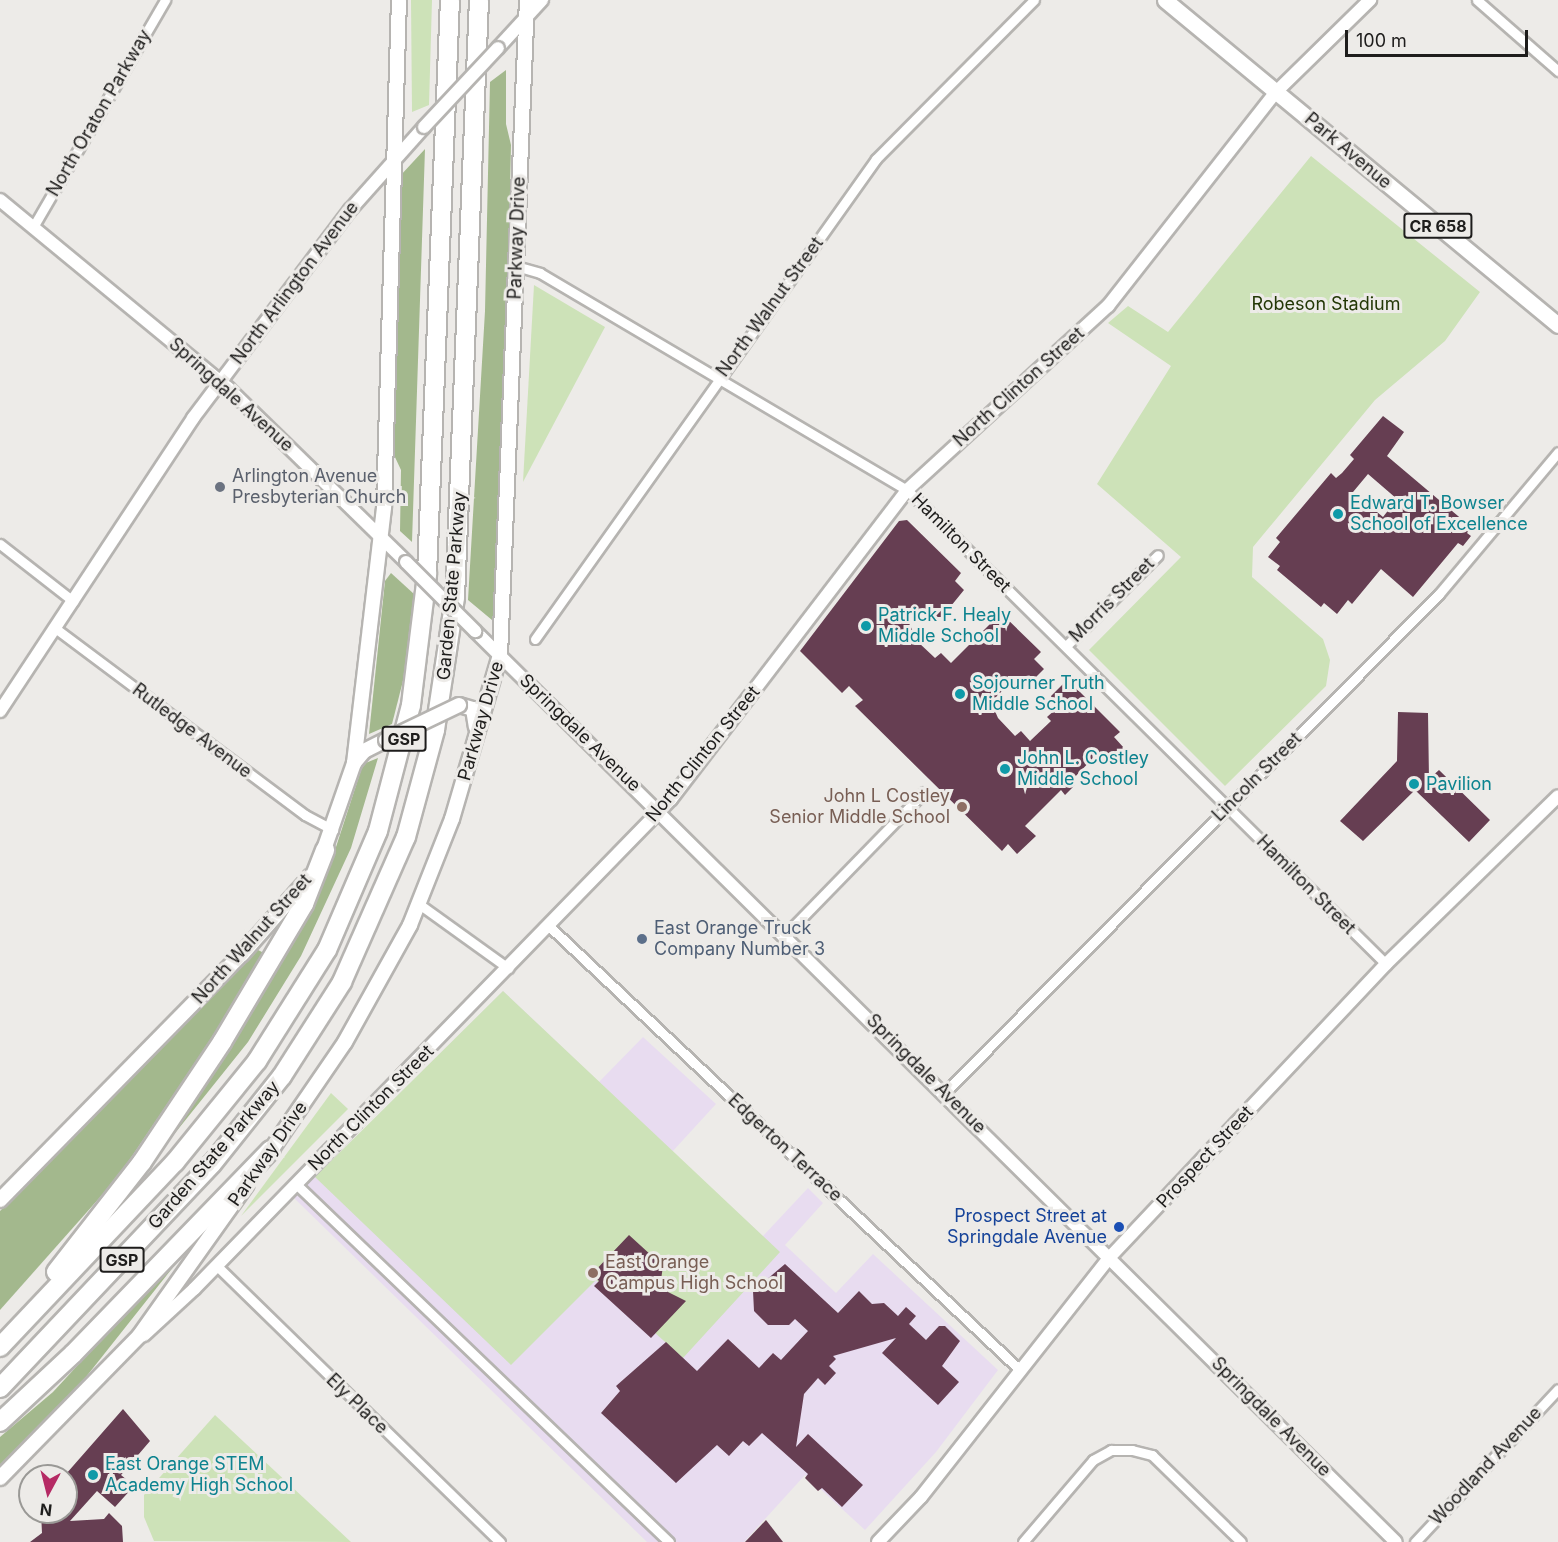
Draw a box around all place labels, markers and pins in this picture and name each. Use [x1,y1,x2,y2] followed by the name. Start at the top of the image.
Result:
[232,466,406,508] place label: Arlington Avenue Presbyterian Church
[213,480,227,494] marker: Arlington Avenue Presbyterian Church
[1350,493,1528,536] place label: Edward T. Bowser School of Excellence
[1331,507,1345,521] marker: Edward T. Bowser School of Excellence
[878,605,1011,648] place label: Patrick F. Healy Middle School
[859,619,873,633] marker: Patrick F. Healy Middle School
[972,673,1105,716] place label: Sojourner Truth Middle School
[953,687,967,701] marker: Sojourner Truth Middle School
[1017,748,1149,790] place label: John L. Costley Middle School
[998,762,1012,776] marker: John L. Costley Middle School
[1426,773,1492,795] place label: Pavilion
[1407,777,1421,791] marker: Pavilion
[769,786,950,828] place label: John L Costley Senior Middle School
[955,800,969,814] marker: John L Costley Senior Middle School
[654,918,825,960] place label: East Orange Truck Company Number 3
[635,932,649,946] marker: East Orange Truck Company Number 3
[947,1206,1107,1248] place label: Prospect Street at Springdale Avenue
[1112,1220,1126,1234] marker: Prospect Street at Springdale Avenue
[605,1252,783,1294] place label: East Orange Campus High School
[586,1266,600,1280] marker: East Orange Campus High School
[105,1454,293,1496] place label: East Orange STEM Academy High School
[86,1468,100,1482] marker: East Orange STEM Academy High School

